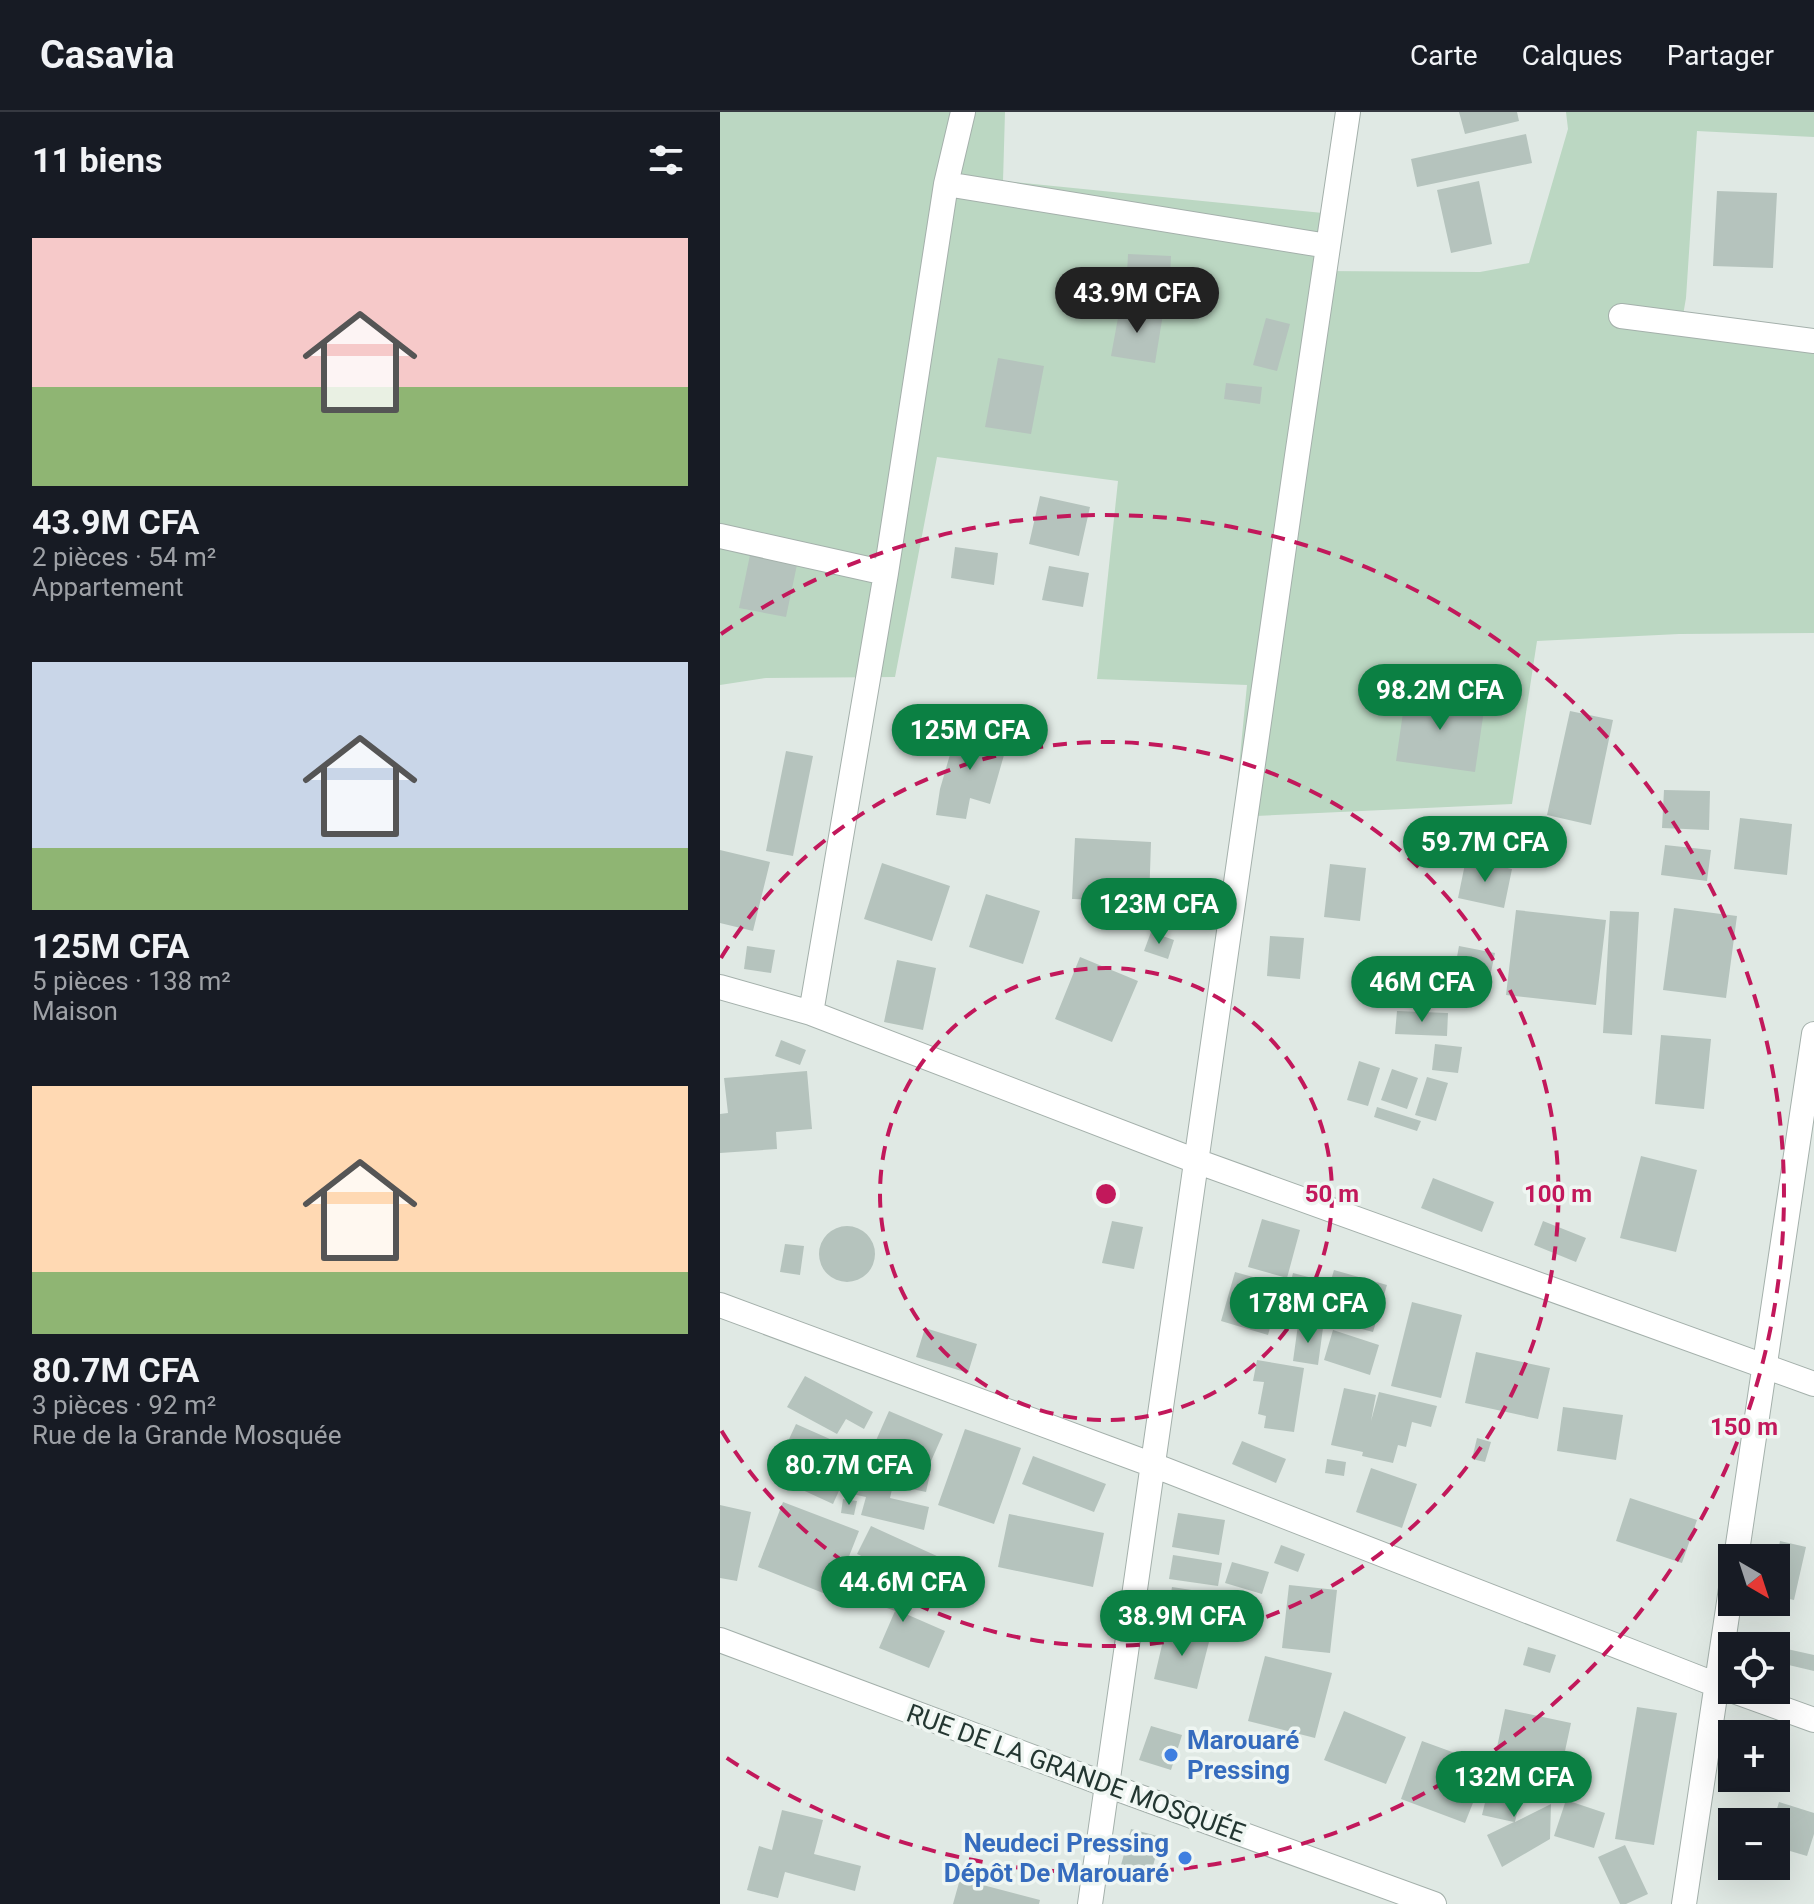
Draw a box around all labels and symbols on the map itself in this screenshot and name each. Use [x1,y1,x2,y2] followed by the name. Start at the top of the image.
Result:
[1045,267,1229,335] pin: 43.9M CFA
[1348,664,1532,732] pin: 98.2M CFA
[887,704,1053,772] pin: 125M CFA
[1393,816,1577,884] pin: 59.7M CFA
[1076,878,1242,946] pin: 123M CFA
[1348,956,1496,1024] pin: 46M CFA
[1092,1180,1120,1208] centre of rings
[1305,1180,1359,1208] text: 50 m
[1524,1180,1592,1208] text: 100 m
[1225,1277,1391,1345] pin: 178M CFA
[1710,1413,1778,1441] text: 150 m
[757,1439,941,1507] pin: 80.7M CFA
[1718,1544,1790,1616] north arrow
[811,1556,995,1624] pin: 44.6M CFA
[1090,1590,1274,1658] pin: 38.9M CFA
[903,1698,1249,1848] street label: RUE DE LA GRANDE MOSQUÉE
[1187,1725,1299,1785] place label: Marouaré Pressing
[1162,1746,1180,1764] marker: Marouaré Pressing
[1431,1751,1597,1819] pin: 132M CFA
[944,1828,1169,1888] place label: Neudeci Pressing Dépôt De Marouaré
[1176,1849,1194,1867] marker: Neudeci Pressing Dépôt De Marouaré

